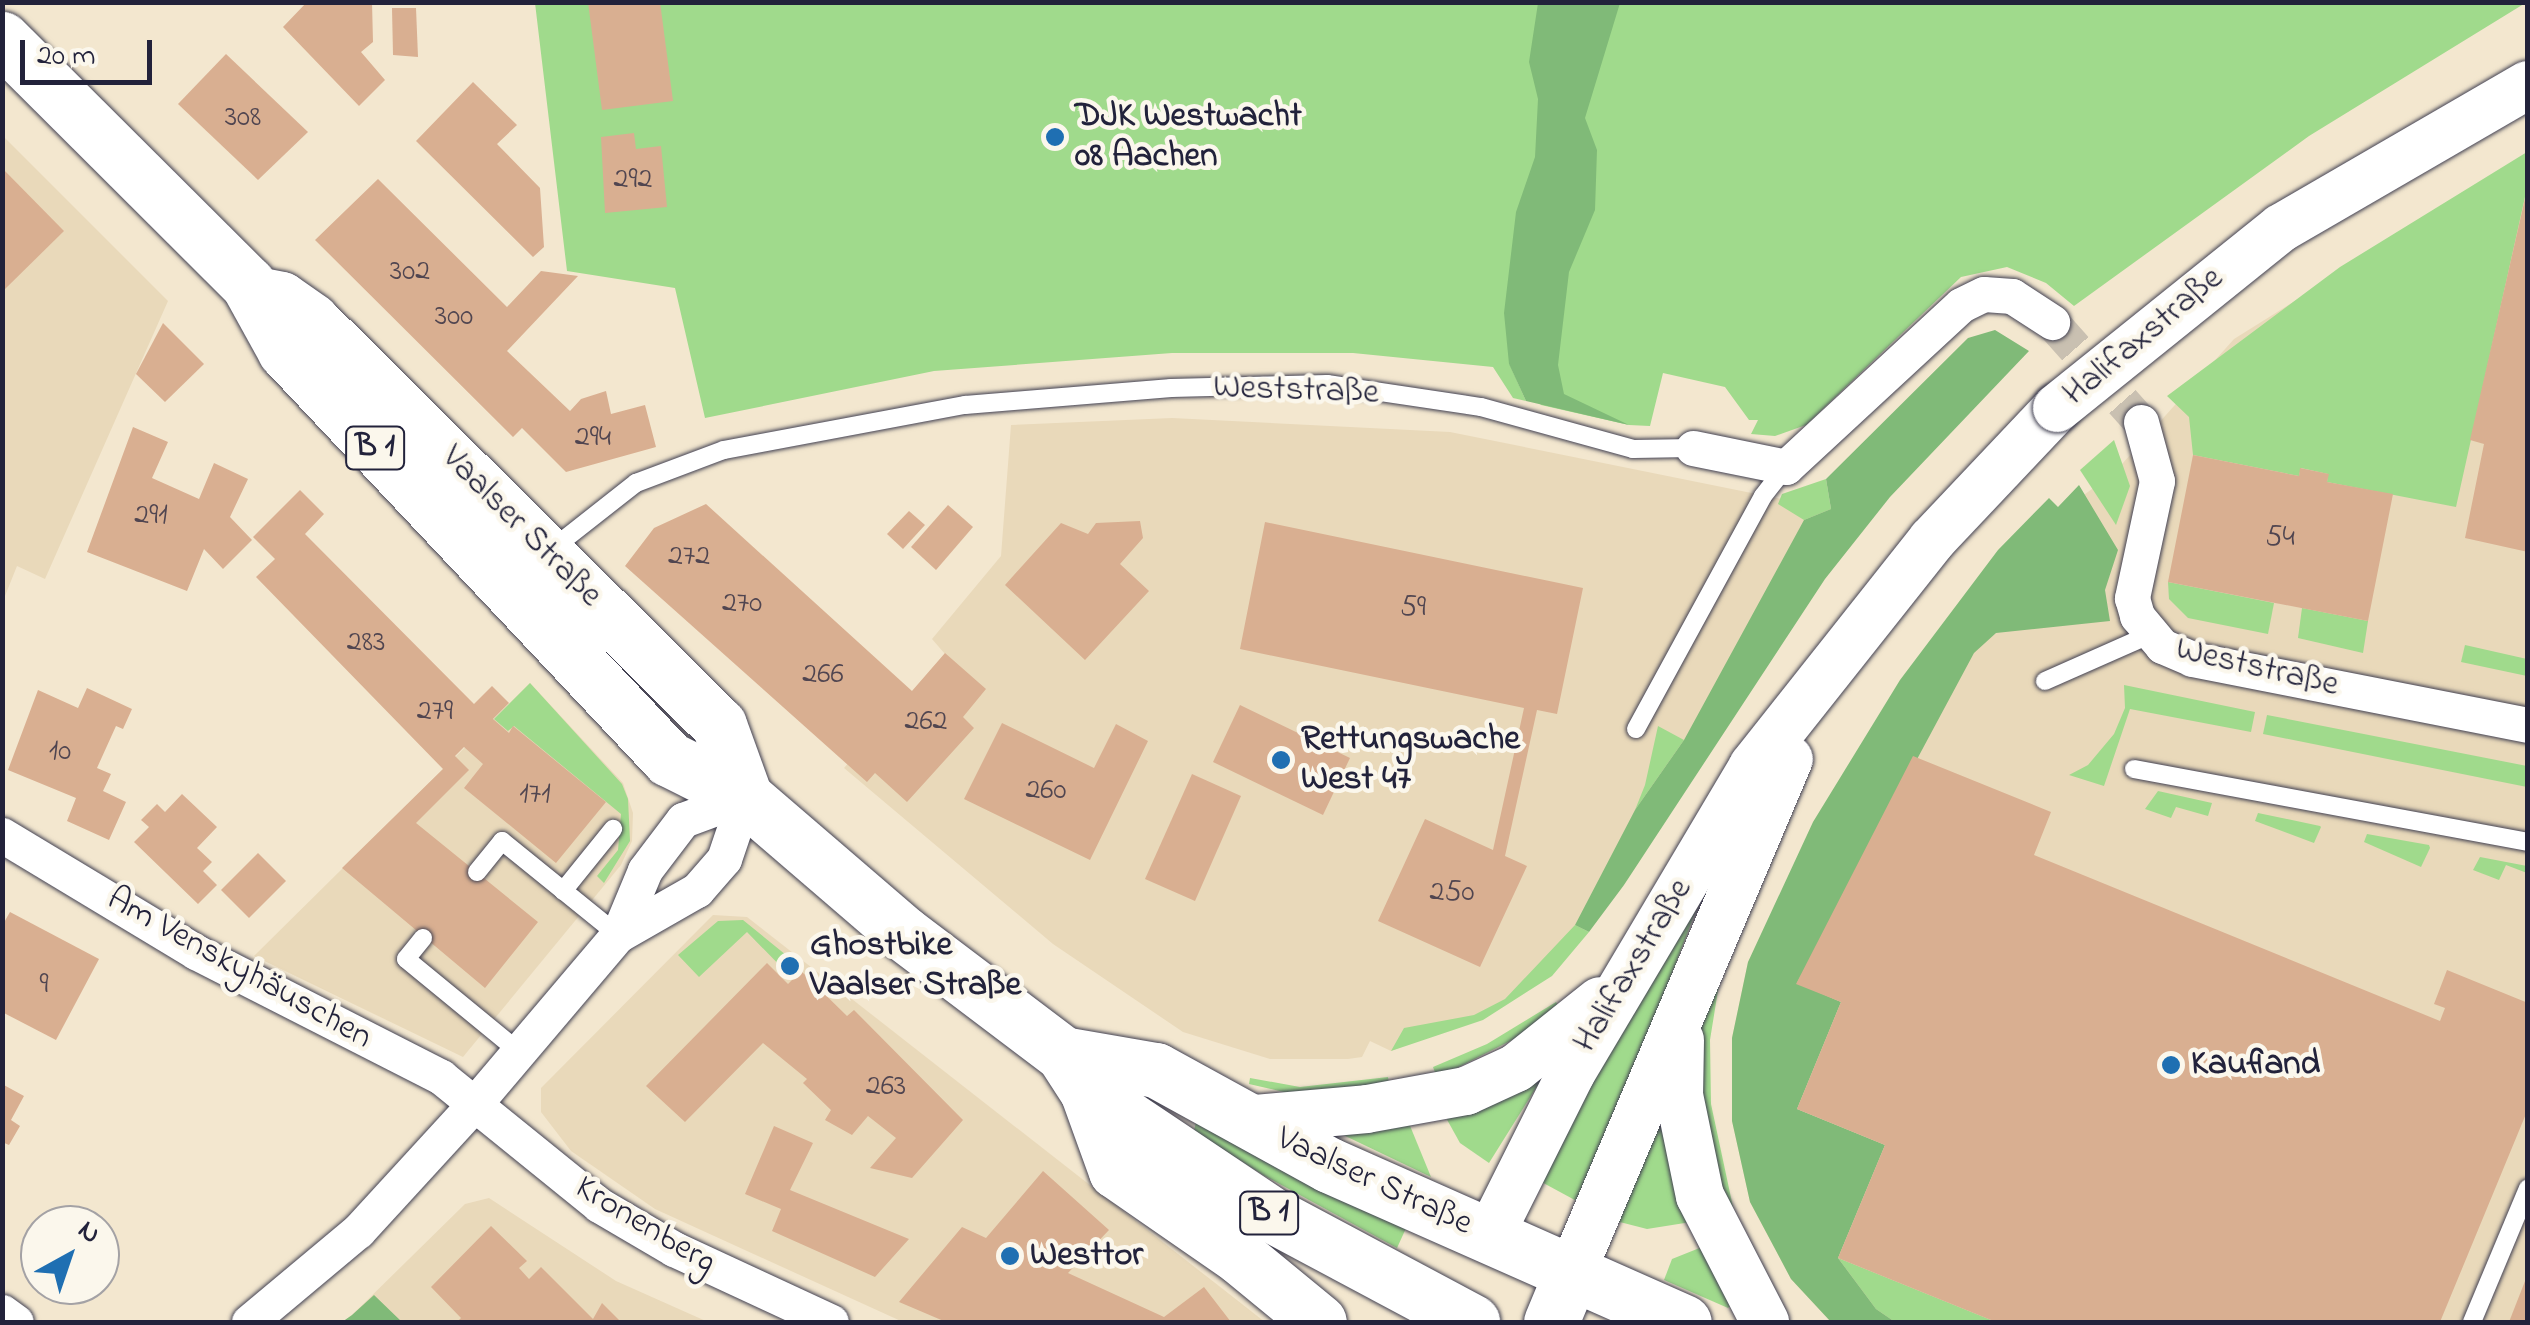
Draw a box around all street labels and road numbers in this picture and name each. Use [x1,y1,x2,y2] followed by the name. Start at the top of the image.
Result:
[2056,258,2232,416] street label: Halifaxstraße
[1212,367,1380,415] street label: Weststraße
[345,421,405,475] road number: B 1
[431,437,611,617] street label: Vaalser Straße
[2172,629,2342,707] street label: Weststraße
[1566,871,1702,1061] street label: Halifaxstraße
[99,879,379,1059] street label: Am Venskyhäuschen
[1269,1118,1479,1246] street label: Vaalser Straße
[567,1168,723,1284] street label: Kronenberg
[1239,1186,1299,1240] road number: B 1

